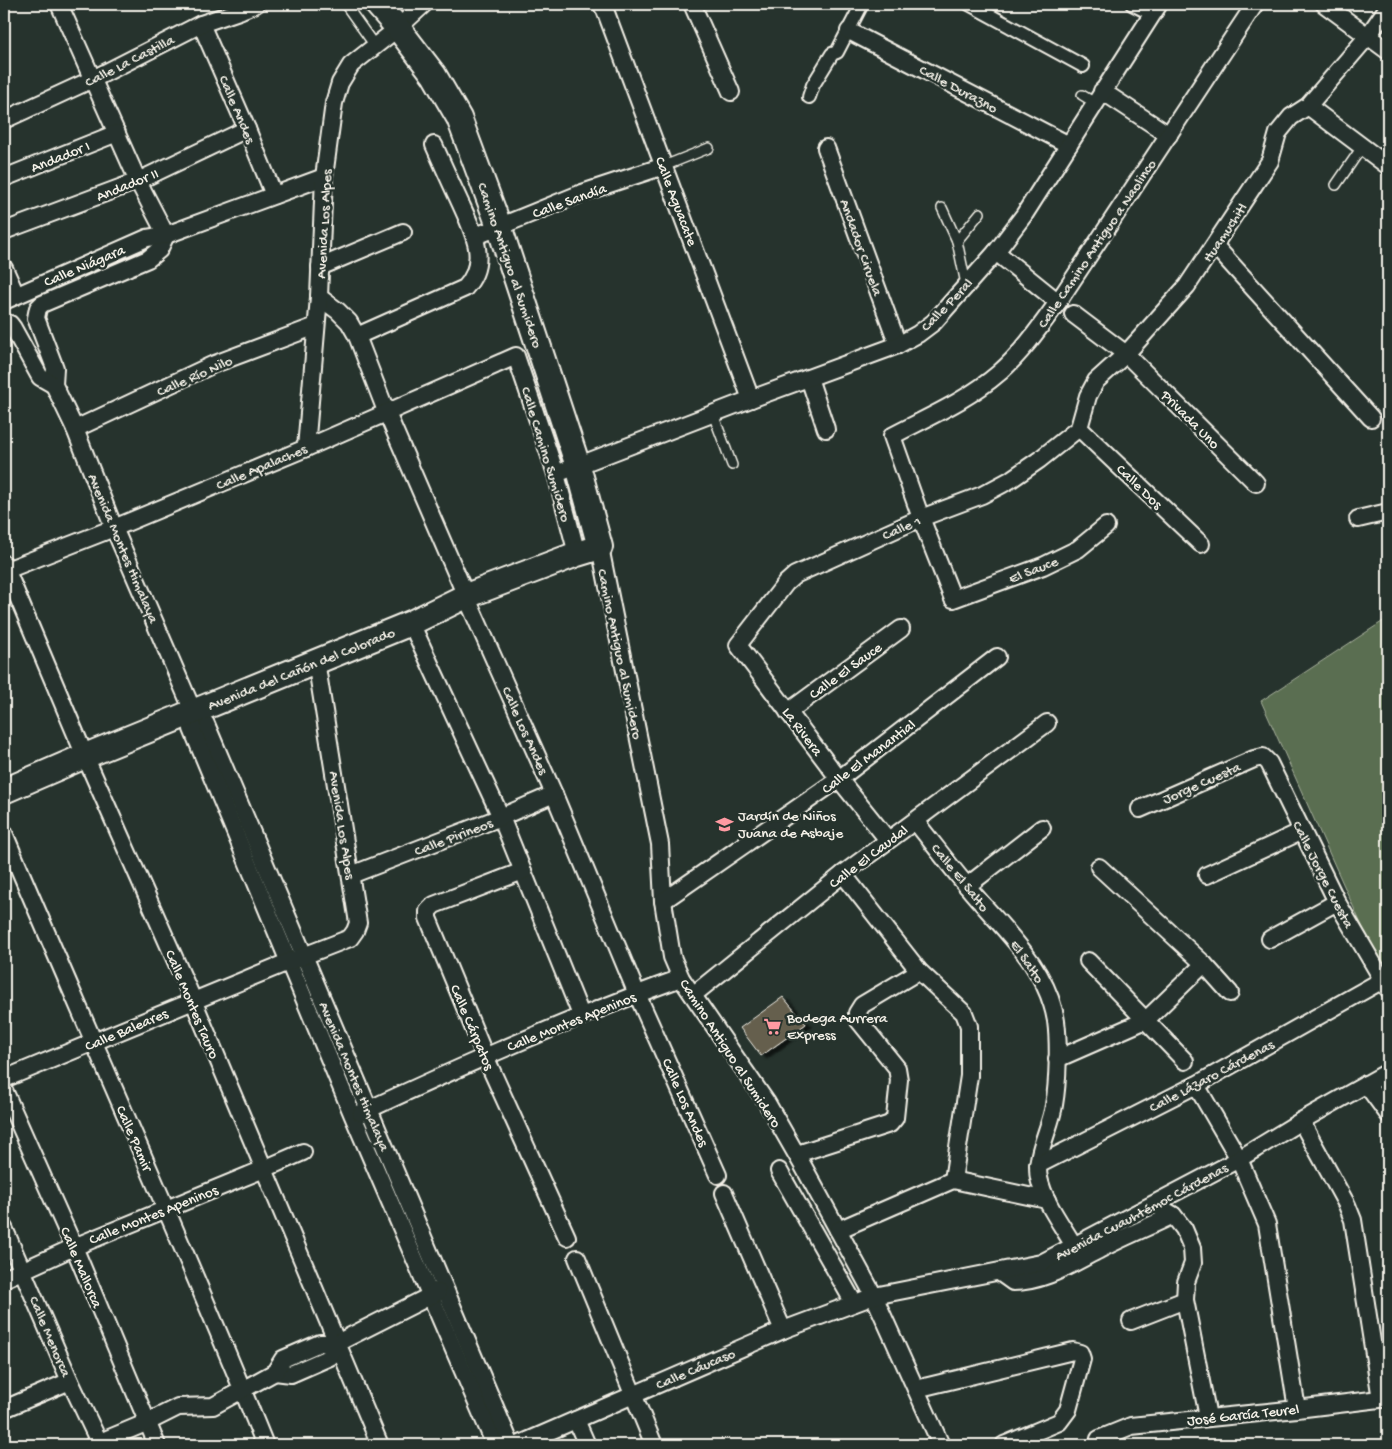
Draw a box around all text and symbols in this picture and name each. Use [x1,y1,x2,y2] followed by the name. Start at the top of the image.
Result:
[82,31,178,92] street label: Calle La Castilla
[916,62,1001,118] street label: Calle Durazno
[214,73,259,147] street label: Calle Andes
[29,138,93,178] street label: Andador I
[650,154,701,249] street label: Calle Aguacate
[1034,156,1161,332] street label: Calle Camino Antiguo a Naolinco
[94,165,162,207] street label: Andador II
[313,169,337,279] street label: Avenida Los Alpes
[530,180,610,224] street label: Calle Sandía
[472,181,546,351] street label: Camino Antiguo al Sumidero
[834,197,886,299] street label: Andador Ciruela
[1199,200,1252,266] street label: Huamuchitl
[42,241,129,292] street label: Calle Niágara
[918,275,977,336] street label: Calle Peral
[154,352,236,402] street label: Calle Río Nilo
[516,385,574,525] street label: Calle Camino Sumidero
[1156,386,1223,454] street label: Privada Uno
[214,440,310,495] street label: Calle Apalaches
[1112,461,1166,514] street label: Calle Dos
[82,471,162,627] street label: Avenida Montes Himalaya
[880,512,924,545] street label: Calle 1
[1007,553,1061,589] street label: El Sauce
[592,568,646,741] street label: Camino Antiguo al Sumidero
[206,624,398,716] street label: Avenida del Cañón del Colorado
[806,639,886,704] street label: Calle El Sauce
[497,684,552,778] street label: Calle Los Andes
[777,704,826,761] street label: La Rivera
[819,716,920,799] street label: Calle El Manantial
[1160,758,1244,809] street label: Jorge Cuesta
[324,770,359,881] street label: Avenida Los Alpes
[738,808,843,843] place label: Jardín de Niños Juana de Asbaje
[412,814,496,861] street label: Calle Pirineos
[714,814,734,834] school or university icon: Jardín de Niños Juana de Asbaje
[1287,818,1357,932] street label: Calle Jorge Cuesta
[826,822,912,893] street label: Calle El Caudal
[926,840,993,916] street label: Calle El Salto
[1005,937,1048,987] street label: El Salto
[160,947,222,1062] street label: Calle Montes Tauro
[674,976,784,1132] street label: Camino Antiguo al Sumidero
[445,982,497,1074] street label: Calle Cárpatos
[505,989,639,1057] street label: Calle Montes Apeninos
[313,999,393,1155] street label: Avenida Montes Himalaya
[83,1005,171,1056] street label: Calle Baleares
[786,1010,888,1045] place label: Bodega Aurrera Express
[763,1016,783,1036] supermarket icon: Bodega Aurrera Express
[1146,1036,1278,1117] street label: Calle Lázaro Cárdenas
[657,1056,712,1150] street label: Calle Los Andes
[111,1103,156,1176] street label: Calle Pamir
[1052,1159,1232,1266] street label: Avenida Cuauhtémoc Cárdenas
[87,1182,221,1250] street label: Calle Montes Apeninos
[55,1225,106,1312] street label: Calle Mallorca
[24,1294,75,1381] street label: Calle Menorca
[653,1345,738,1395] street label: Calle Cáucaso
[1186,1401,1300,1431] street label: José García Teurel

